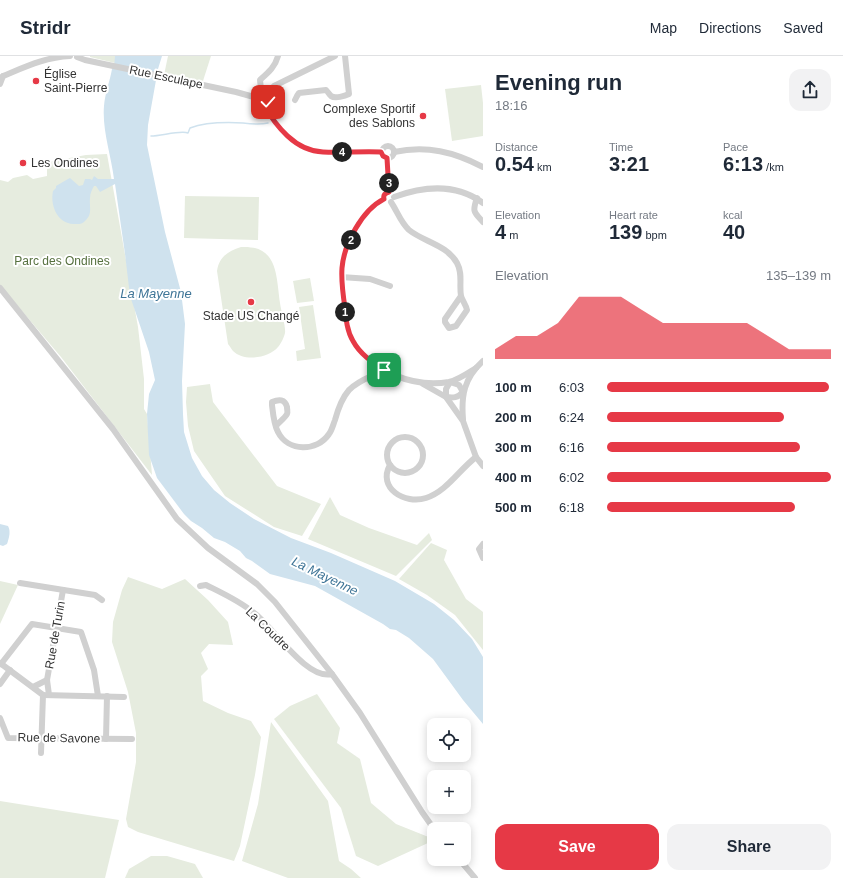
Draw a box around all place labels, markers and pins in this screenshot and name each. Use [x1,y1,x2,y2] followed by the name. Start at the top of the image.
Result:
[44,66,108,95] place label: Église Saint-Pierre
[31,76,41,86] marker: Église Saint-Pierre
[251,85,285,119] pin
[323,102,416,130] place label: Complexe Sportif des Sablons
[418,111,428,121] marker: Complexe Sportif des Sablons
[332,142,352,162] pin: 4
[31,156,98,170] place label: Les Ondines
[18,158,28,168] marker: Les Ondines
[379,173,399,193] pin: 3
[341,230,361,250] pin: 2
[246,297,256,307] marker: Stade US Changé
[335,302,355,322] pin: 1
[203,309,300,323] place label: Stade US Changé
[367,353,401,387] pin

